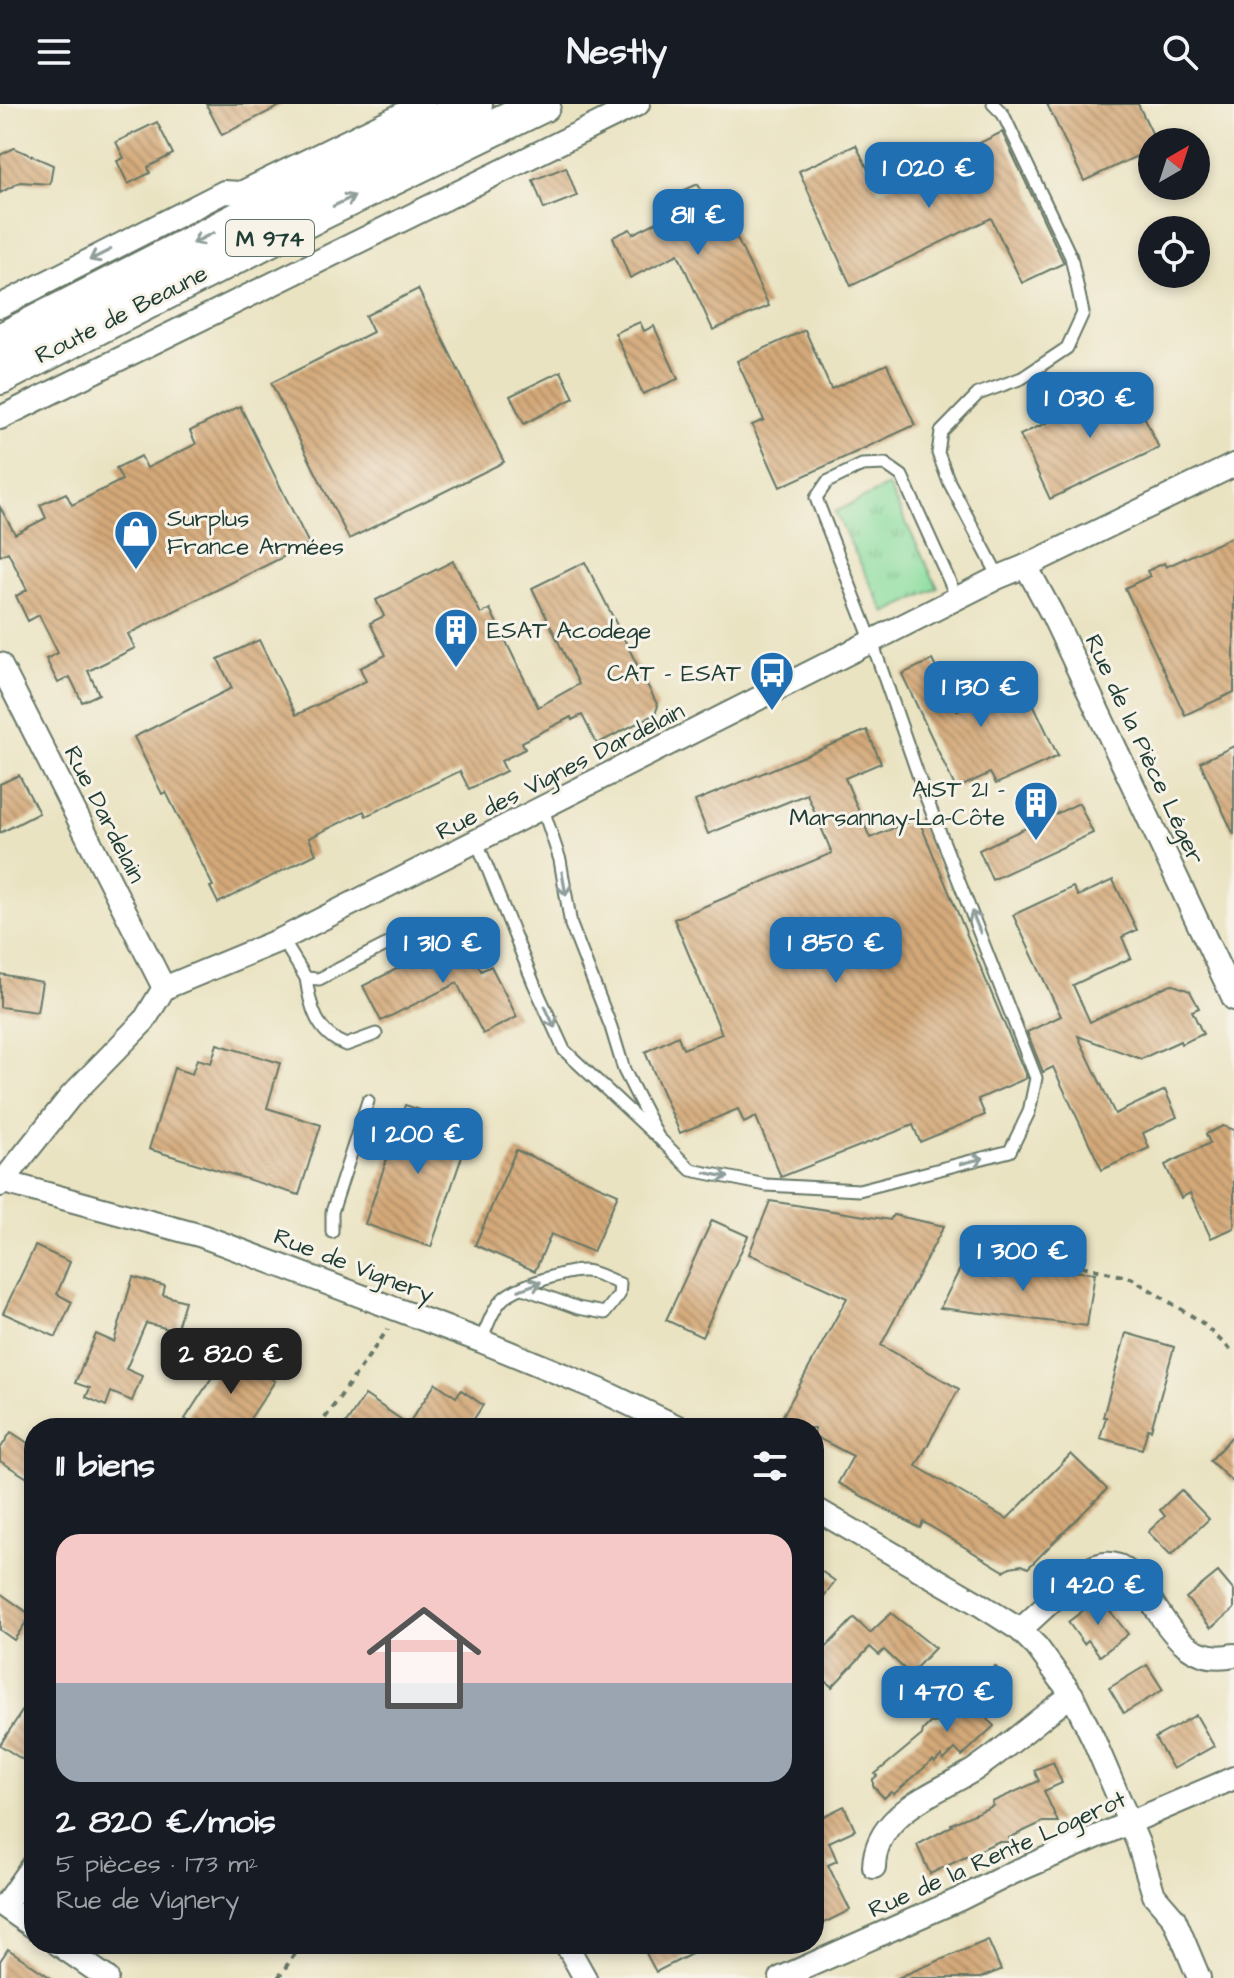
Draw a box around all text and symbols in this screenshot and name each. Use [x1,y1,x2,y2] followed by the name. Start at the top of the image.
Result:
[567,27,667,78] text: Nestly
[32,30,76,74] icon: menu
[1158,30,1202,74] icon: search
[1138,128,1210,200] north arrow
[1138,128,1210,288] map controls
[855,142,1003,210] pin: 1 020 €
[883,150,975,186] text: 1 020 €
[642,189,754,257] pin: 811 €
[331,193,355,208] one-way arrow
[671,197,725,233] text: 811 €
[1138,216,1210,288] button: locate
[226,220,314,256] road number: M 974
[192,231,216,247] one-way arrow
[89,248,113,263] one-way arrow
[29,257,214,373] street label: Route de Beaune
[1016,372,1164,440] pin: 1 030 €
[1045,380,1135,416] text: 1 030 €
[167,502,344,564] place label: Surplus France Armées
[112,508,160,571] shop icon: Surplus France Armées
[432,606,480,669] building icon: ESAT Acodege
[487,614,651,649] place label: ESAT Acodege
[1075,629,1212,870] street label: Rue de la Pièce Léger
[748,649,796,712] bus stop icon: CAT - ESAT
[607,657,741,691] place label: CAT - ESAT
[907,661,1055,729] pin: 1 130 €
[942,669,1020,705] text: 1 130 €
[430,694,691,850] street label: Rue des Vignes Dardelain
[55,740,153,889] street label: Rue Dardelain
[789,773,1006,836] place label: AIST 21 - Marsannay-La-Côte
[1012,779,1060,842] building icon: AIST 21 - Marsannay-La-Côte
[557,871,572,896] one-way arrow
[968,910,982,935] one-way arrow
[369,917,517,985] pin: 1 310 €
[762,917,910,985] pin: 1 850 €
[404,925,482,961] text: 1 310 €
[788,925,884,961] text: 1 850 €
[543,1005,558,1029] one-way arrow
[344,1108,492,1176] pin: 1 200 €
[372,1116,464,1152] text: 1 200 €
[959,1152,984,1167] one-way arrow
[704,1168,729,1183] one-way arrow
[268,1220,439,1313] street label: Rue de Vignery
[949,1225,1097,1293] pin: 1 300 €
[978,1233,1068,1269] text: 1 300 €
[517,1278,542,1292] one-way arrow
[157,1328,305,1396] pin: 2 820 €
[179,1336,283,1372] text: 2 820 €
[56,1442,155,1490] text: 11 biens
[748,1444,792,1488] icon: filters
[1024,1559,1172,1627] pin: 1 420 €
[1051,1567,1145,1603] text: 1 420 €
[352,1586,496,1730] icon: home
[873,1666,1021,1734] pin: 1 470 €
[900,1674,994,1710] text: 1 470 €
[863,1783,1132,1928] street label: Rue de la Rente Logerot
[56,1798,276,1846] text: 2 820 €/mois
[56,1846,258,1882] text: 5 pièces · 173 m²
[56,1882,239,1918] text: Rue de Vignery

